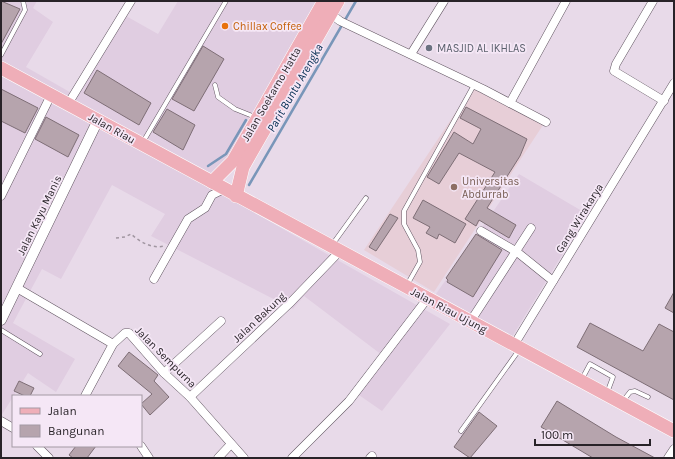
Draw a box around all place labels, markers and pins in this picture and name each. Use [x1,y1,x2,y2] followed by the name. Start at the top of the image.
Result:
[233,20,302,33] place label: Chillax Coffee
[220,21,230,31] marker: Chillax Coffee
[437,42,526,55] place label: MASJID AL IKHLAS
[424,43,434,53] marker: MASJID AL IKHLAS
[462,175,520,201] place label: Universitas Abdurrab
[449,182,459,192] marker: Universitas Abdurrab

